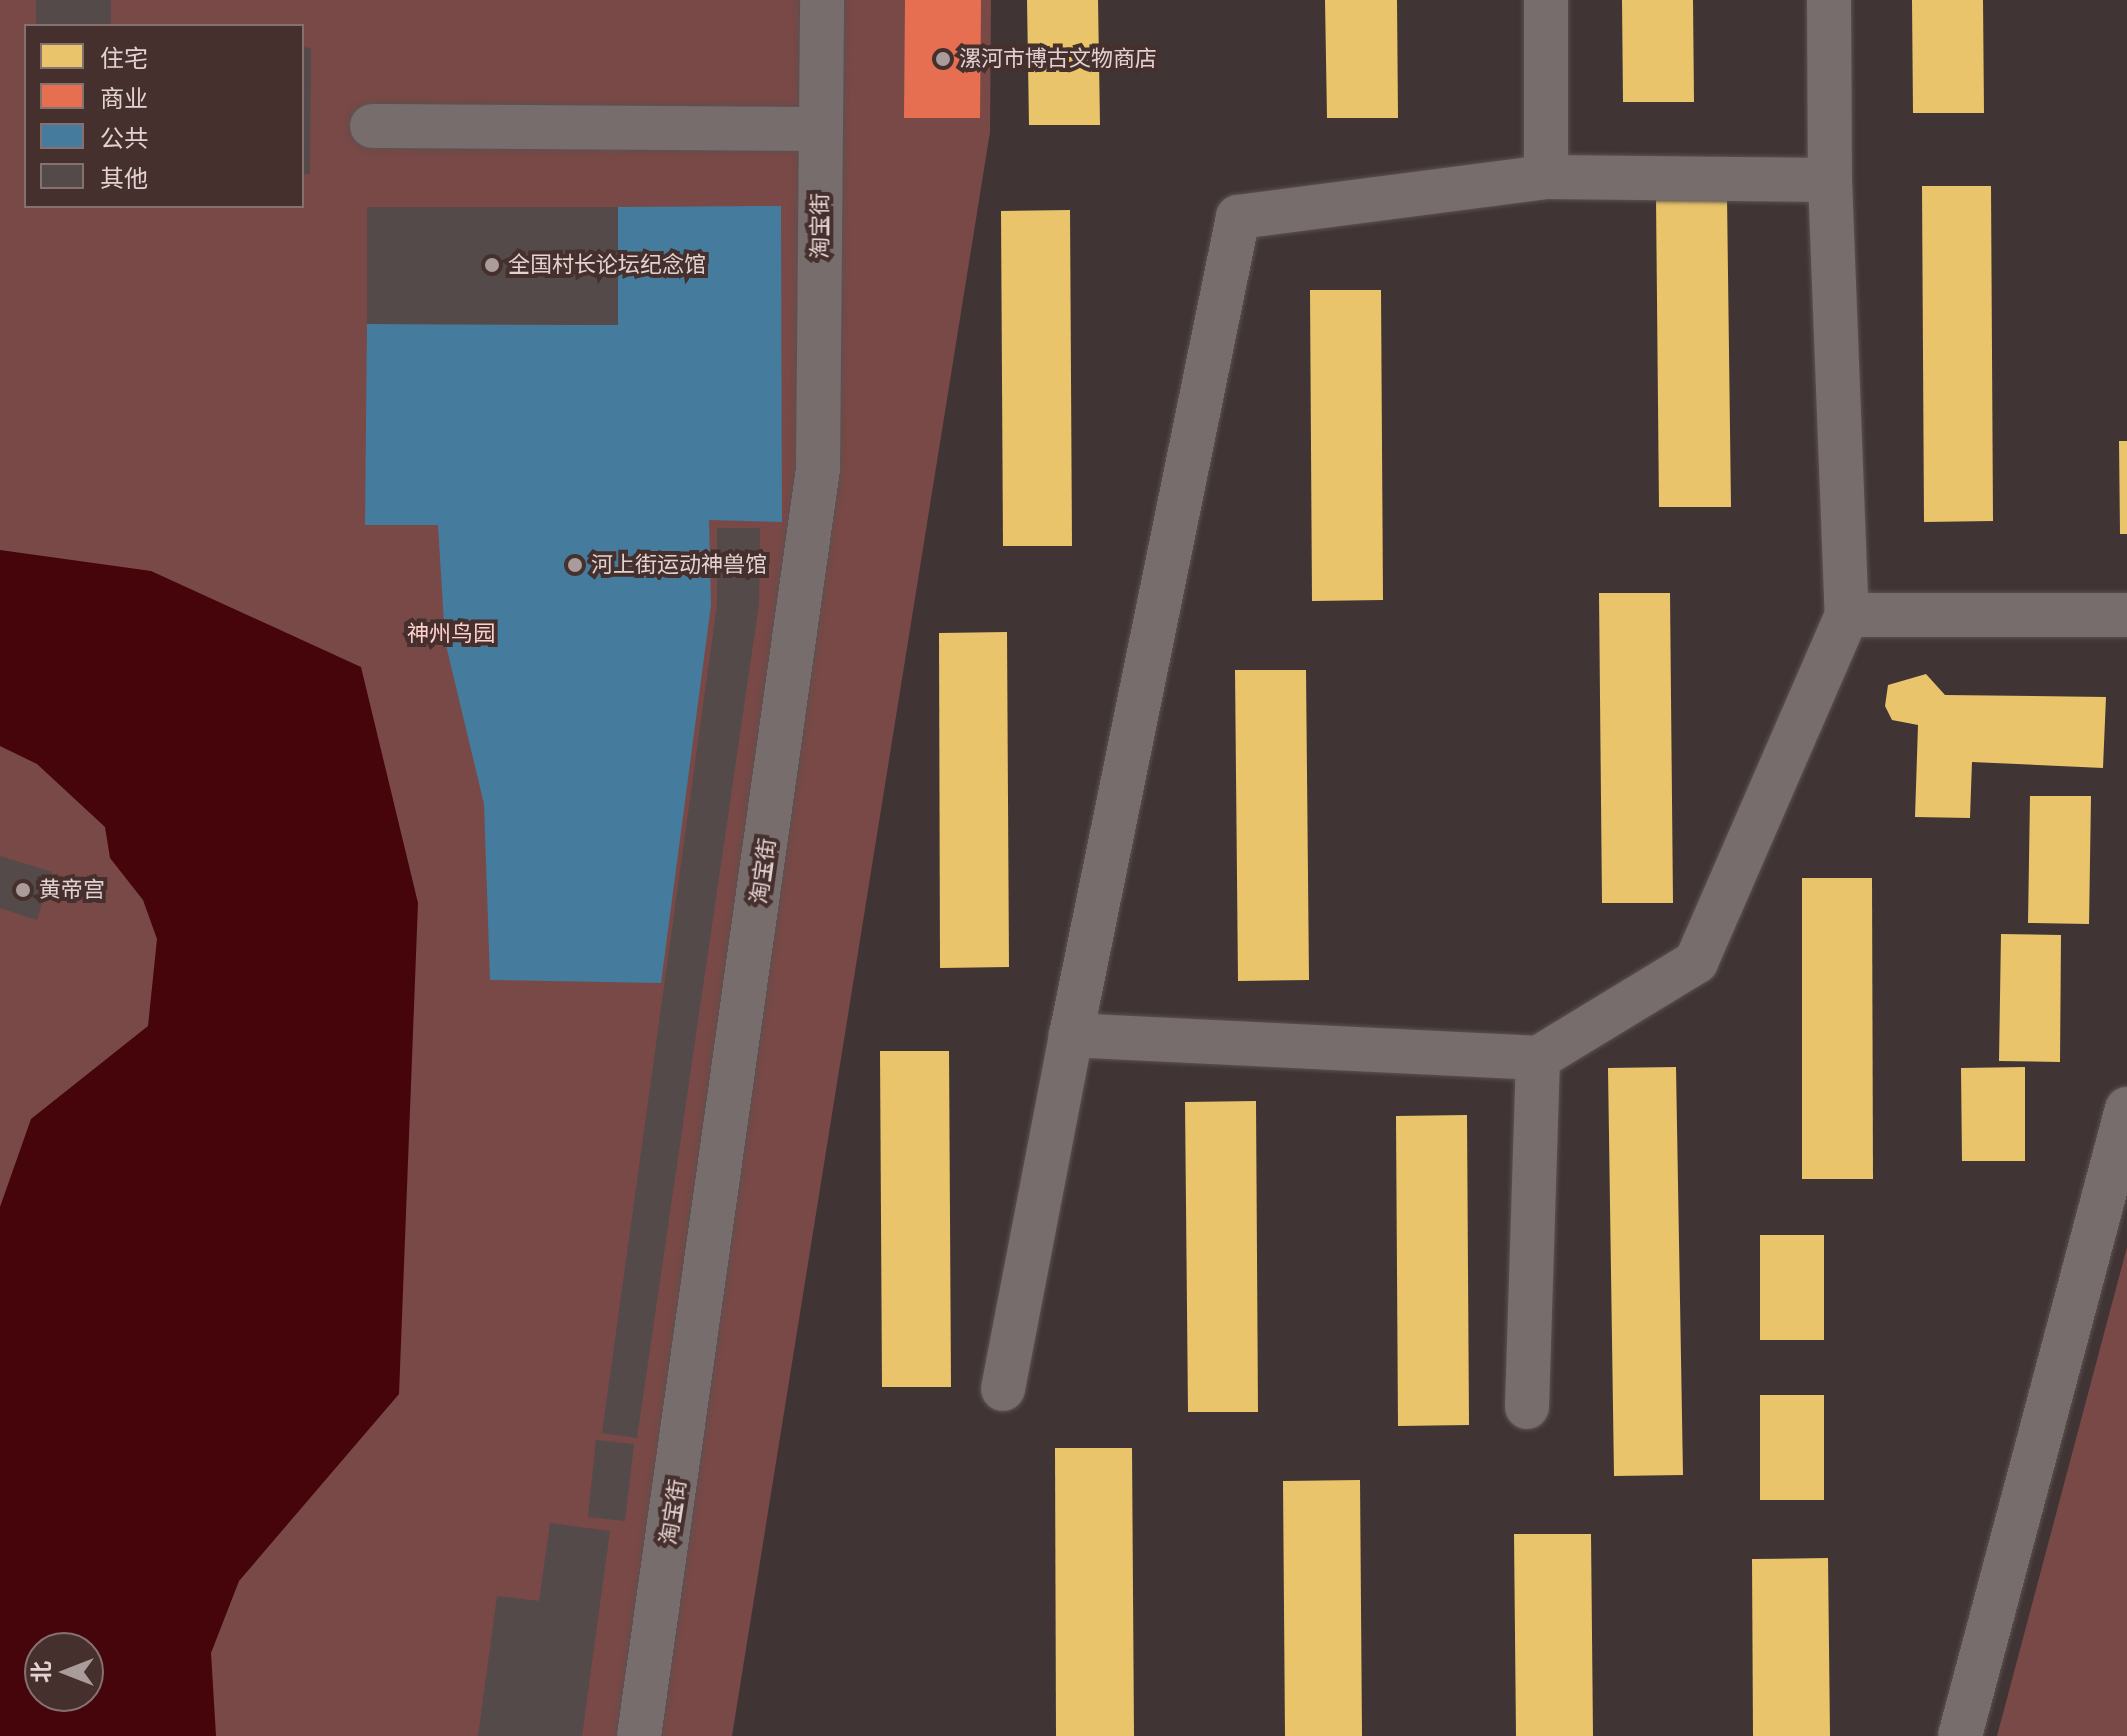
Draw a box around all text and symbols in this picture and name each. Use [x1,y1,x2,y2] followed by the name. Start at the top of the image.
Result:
[24,24,304,208] legend
[100,44,148,73] text: 住宅
[959,46,1157,72] place label: 漯河市博古文物商店
[934,50,952,68] marker: 漯河市博古文物商店
[100,84,148,113] text: 商业
[100,124,148,153] text: 公共
[100,164,148,193] text: 其他
[807,193,833,259] street label: 淘宝街
[508,252,706,278] place label: 全国村长论坛纪念馆
[483,256,501,274] marker: 全国村长论坛纪念馆
[591,552,767,578] place label: 河上街运动神兽馆
[566,556,584,574] marker: 河上街运动神兽馆
[407,621,495,647] park label: 神州鸟园
[745,836,781,906] street label: 淘宝街
[39,877,105,903] place label: 黄帝宫
[14,881,32,899] marker: 黄帝宫
[655,1477,691,1547] street label: 淘宝街
[24,1632,104,1712] north arrow
[28,1661,55,1683] text: 北

